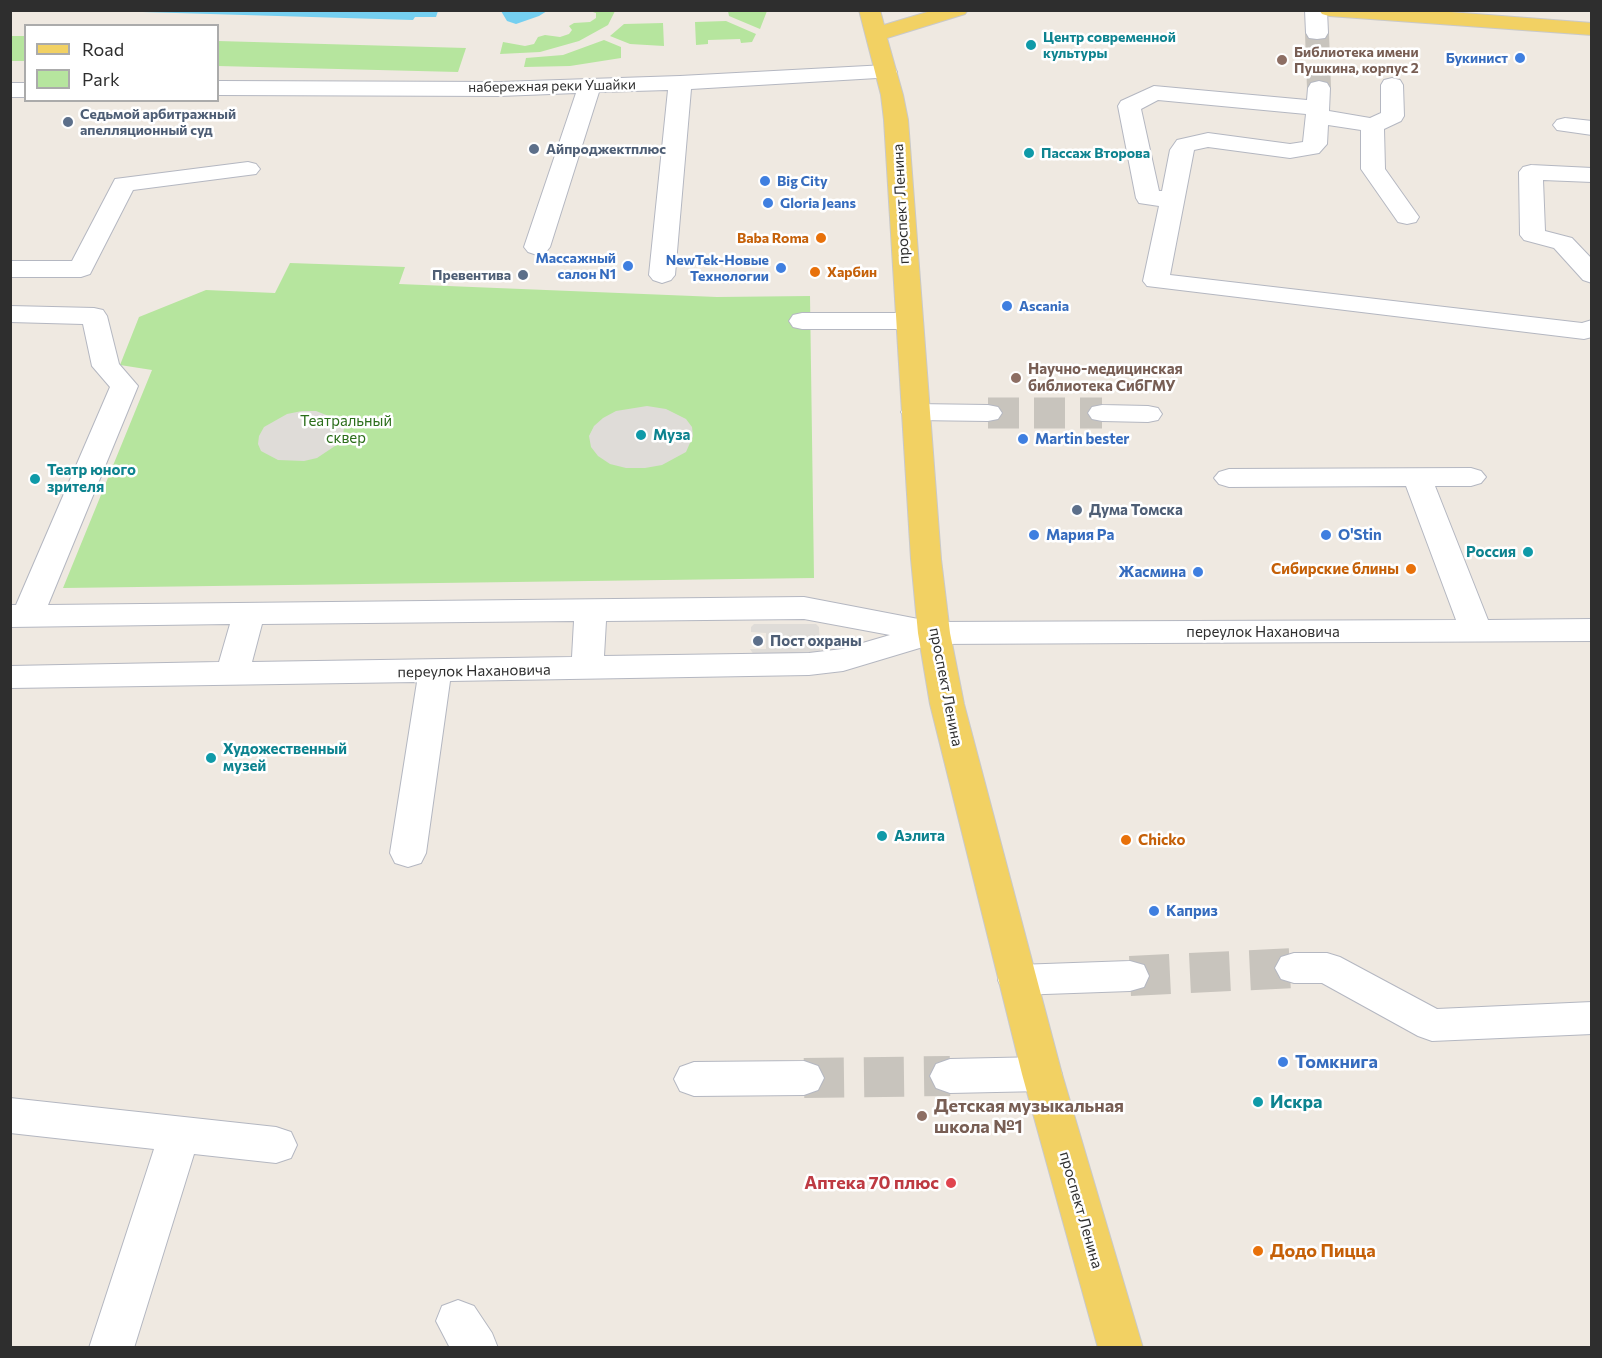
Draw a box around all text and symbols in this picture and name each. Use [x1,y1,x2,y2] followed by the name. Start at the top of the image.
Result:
[24,24,219,102] legend
[1043,29,1176,62] place label: Центр современной культуры
[82,38,124,60] text: Road
[1024,38,1038,52] marker: Центр современной культуры
[1294,44,1419,76] place label: Библиотека имени Пушкина, корпус 2
[1446,50,1508,66] place label: Букинист
[1513,51,1527,65] marker: Букинист
[1275,53,1289,67] marker: Библиотека имени Пушкина, корпус 2
[82,68,120,90] text: Park
[468,76,636,96] street label: набережная реки Ушайки
[80,106,236,138] place label: Седьмой арбитражный апелляционный суд
[61,115,75,129] marker: Седьмой арбитражный апелляционный суд
[546,141,666,157] place label: Айпроджектплюс
[527,142,541,156] marker: Айпроджектплюс
[889,143,913,265] street label: проспект Ленина
[1041,145,1150,161] place label: Пассаж Второва
[1022,146,1036,160] marker: Пассаж Второва
[777,173,828,189] place label: Big City
[758,174,772,188] marker: Big City
[780,195,856,211] place label: Gloria Jeans
[761,196,775,210] marker: Gloria Jeans
[737,230,809,246] place label: Baba Roma
[814,231,828,245] marker: Baba Roma
[535,250,616,282] place label: Массажный салон N1
[666,252,769,284] place label: NewTek-Новые Технологии
[621,259,635,273] marker: Массажный салон N1
[774,261,788,275] marker: NewTek-Новые Технологии
[827,264,877,280] place label: Харбин
[808,265,822,279] marker: Харбин
[432,267,511,283] place label: Превентива
[516,268,530,282] marker: Превентива
[1019,298,1069,314] place label: Ascania
[1000,299,1014,313] marker: Ascania
[1028,360,1183,395] place label: Научно-медицинская библиотека СибГМУ
[1009,371,1023,385] marker: Научно-медицинская библиотека СибГМУ
[300,412,392,447] park label: Театральный сквер
[653,426,690,444] place label: Муза
[634,428,648,442] marker: Муза
[1035,430,1129,448] place label: Martin bester
[1016,432,1030,446] marker: Martin bester
[47,461,136,496] place label: Театр юного зрителя
[28,472,42,486] marker: Театр юного зрителя
[1089,501,1183,519] place label: Дума Томска
[1070,503,1084,517] marker: Дума Томска
[1046,526,1114,544] place label: Мария Ра
[1338,526,1382,544] place label: O'Stin
[1027,528,1041,542] marker: Мария Ра
[1319,528,1333,542] marker: O'Stin
[1466,543,1516,561] place label: Россия
[1521,545,1535,559] marker: Россия
[1271,560,1399,578] place label: Сибирские блины
[1404,562,1418,576] marker: Сибирские блины
[1119,563,1186,581] place label: Жасмина
[1191,565,1205,579] marker: Жасмина
[1186,623,1340,641] street label: переулок Нахановича
[926,626,966,748] street label: проспект Ленина
[770,632,862,650] place label: Пост охраны
[751,634,765,648] marker: Пост охраны
[397,661,551,681] street label: переулок Нахановича
[223,740,347,775] place label: Художественный музей
[204,751,218,765] marker: Художественный музей
[894,827,945,845] place label: Аэлита
[875,829,889,843] marker: Аэлита
[1138,831,1186,849] place label: Chicko
[1119,833,1133,847] marker: Chicko
[1166,902,1218,920] place label: Каприз
[1147,904,1161,918] marker: Каприз
[1295,1051,1378,1073] place label: Томкнига
[1276,1055,1290,1069] marker: Томкнига
[1270,1091,1322,1113] place label: Искра
[934,1095,1124,1138] place label: Детская музыкальная школа №1
[1251,1095,1265,1109] marker: Искра
[915,1109,929,1123] marker: Детская музыкальная школа №1
[1056,1149,1106,1271] street label: проспект Ленина
[804,1172,939,1194] place label: Аптека 70 плюс
[944,1176,958,1190] marker: Аптека 70 плюс
[1270,1240,1376,1262] place label: Додо Пицца
[1251,1244,1265,1258] marker: Додо Пицца

